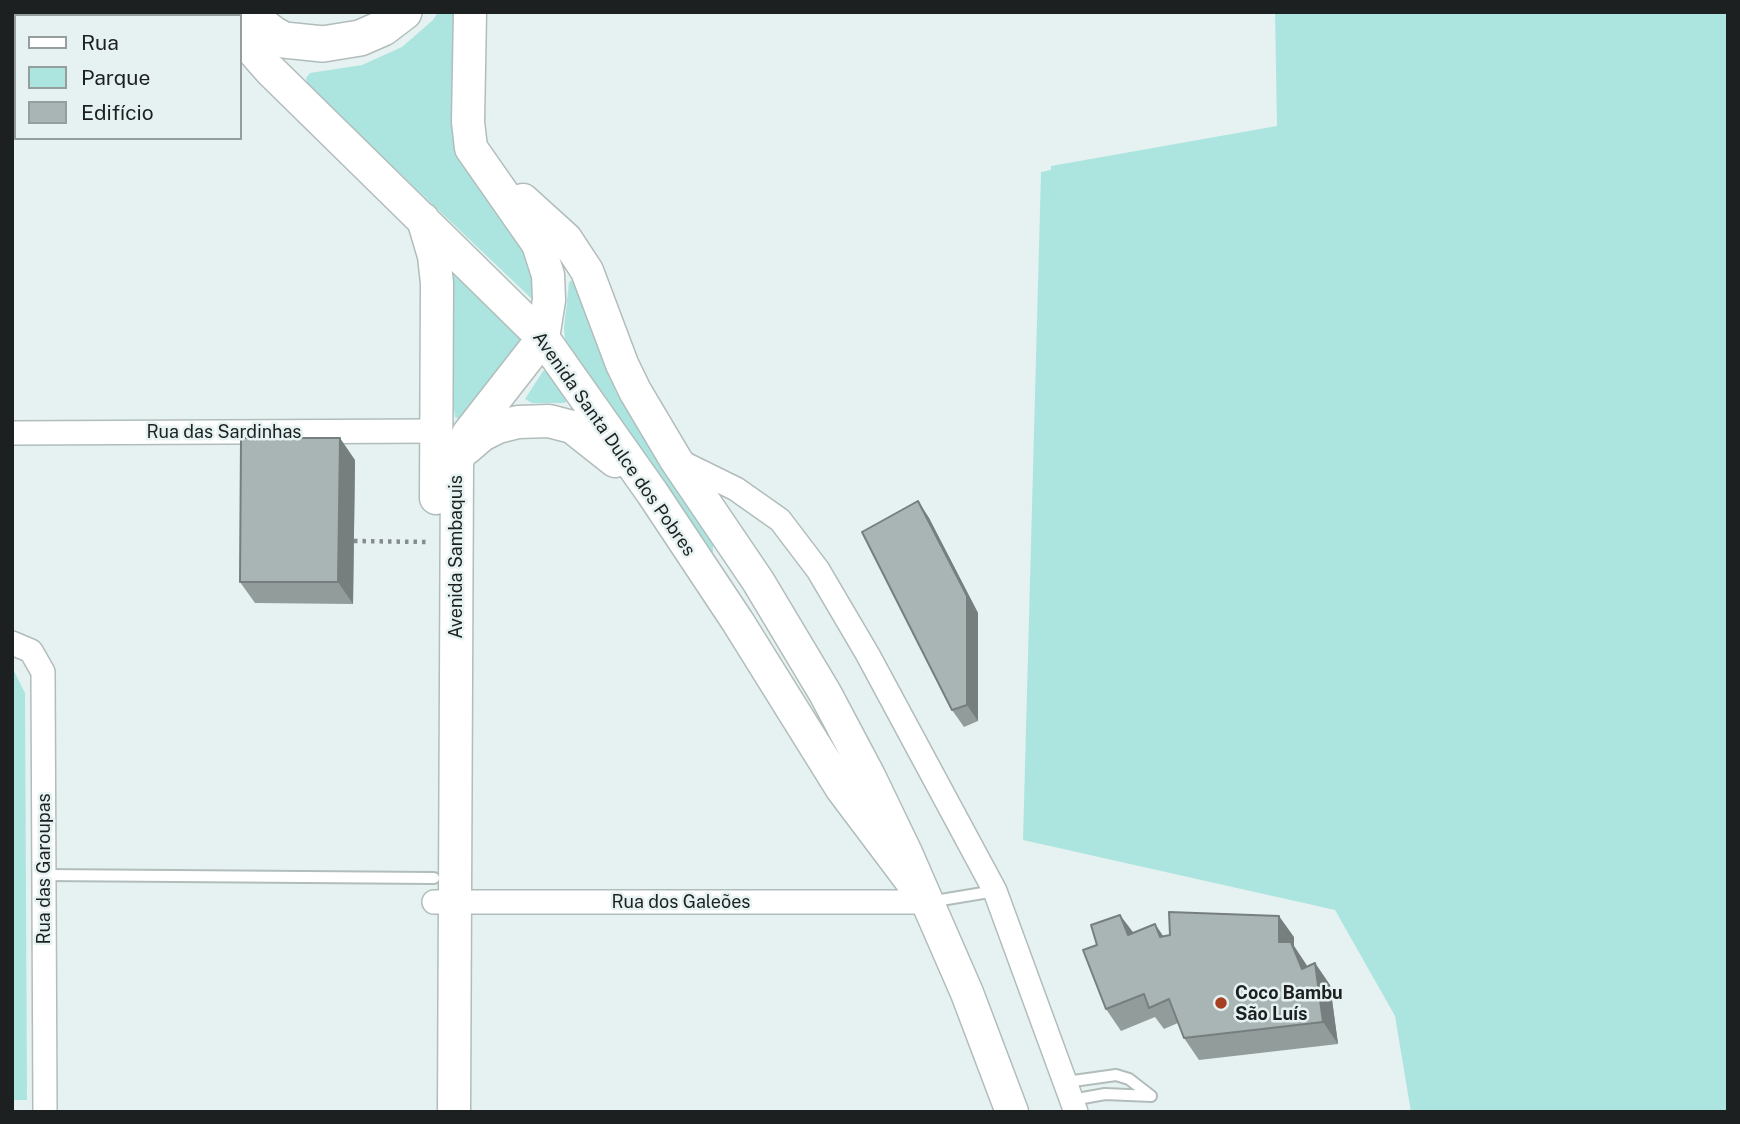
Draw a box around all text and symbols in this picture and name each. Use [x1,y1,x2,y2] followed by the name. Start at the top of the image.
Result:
[14,14,242,140] legend
[81,30,119,55] text: Rua
[81,65,150,90] text: Parque
[81,100,154,125] text: Edifício
[528,328,700,560] street label: Avenida Santa Dulce dos Pobres
[147,421,301,443] street label: Rua das Sardinhas
[445,475,467,639] street label: Avenida Sambaquis
[33,793,55,945] street label: Rua das Garoupas
[612,891,750,913] street label: Rua dos Galeões
[1235,982,1343,1024] place label: Coco Bambu São Luís
[1213,995,1229,1011] marker: Coco Bambu São Luís

